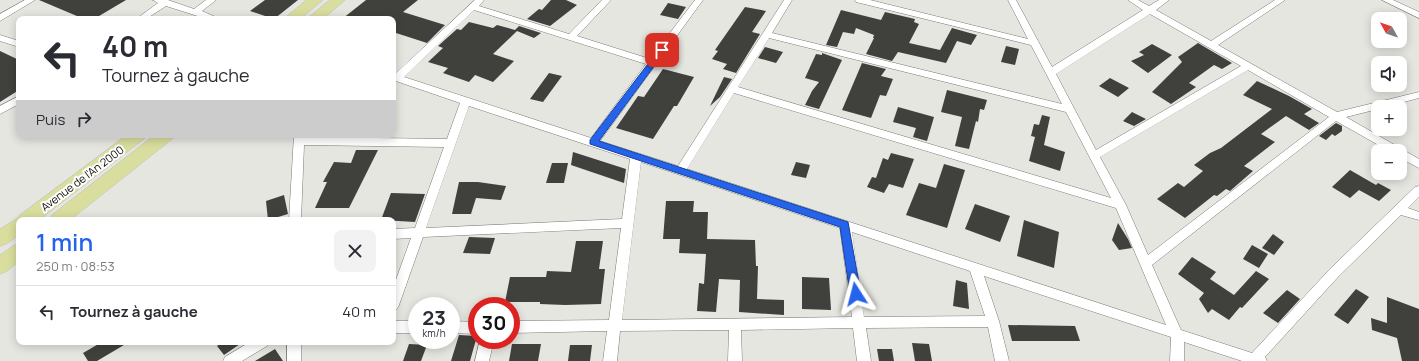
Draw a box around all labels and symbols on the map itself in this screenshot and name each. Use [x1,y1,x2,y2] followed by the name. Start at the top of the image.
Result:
[1371,12,1407,48] north arrow
[645,33,679,67] pin
[37,142,127,214] street label: Avenue de l'An 2000
[835,273,877,315] position arrow
[468,297,520,349] speed limit sign: 30

